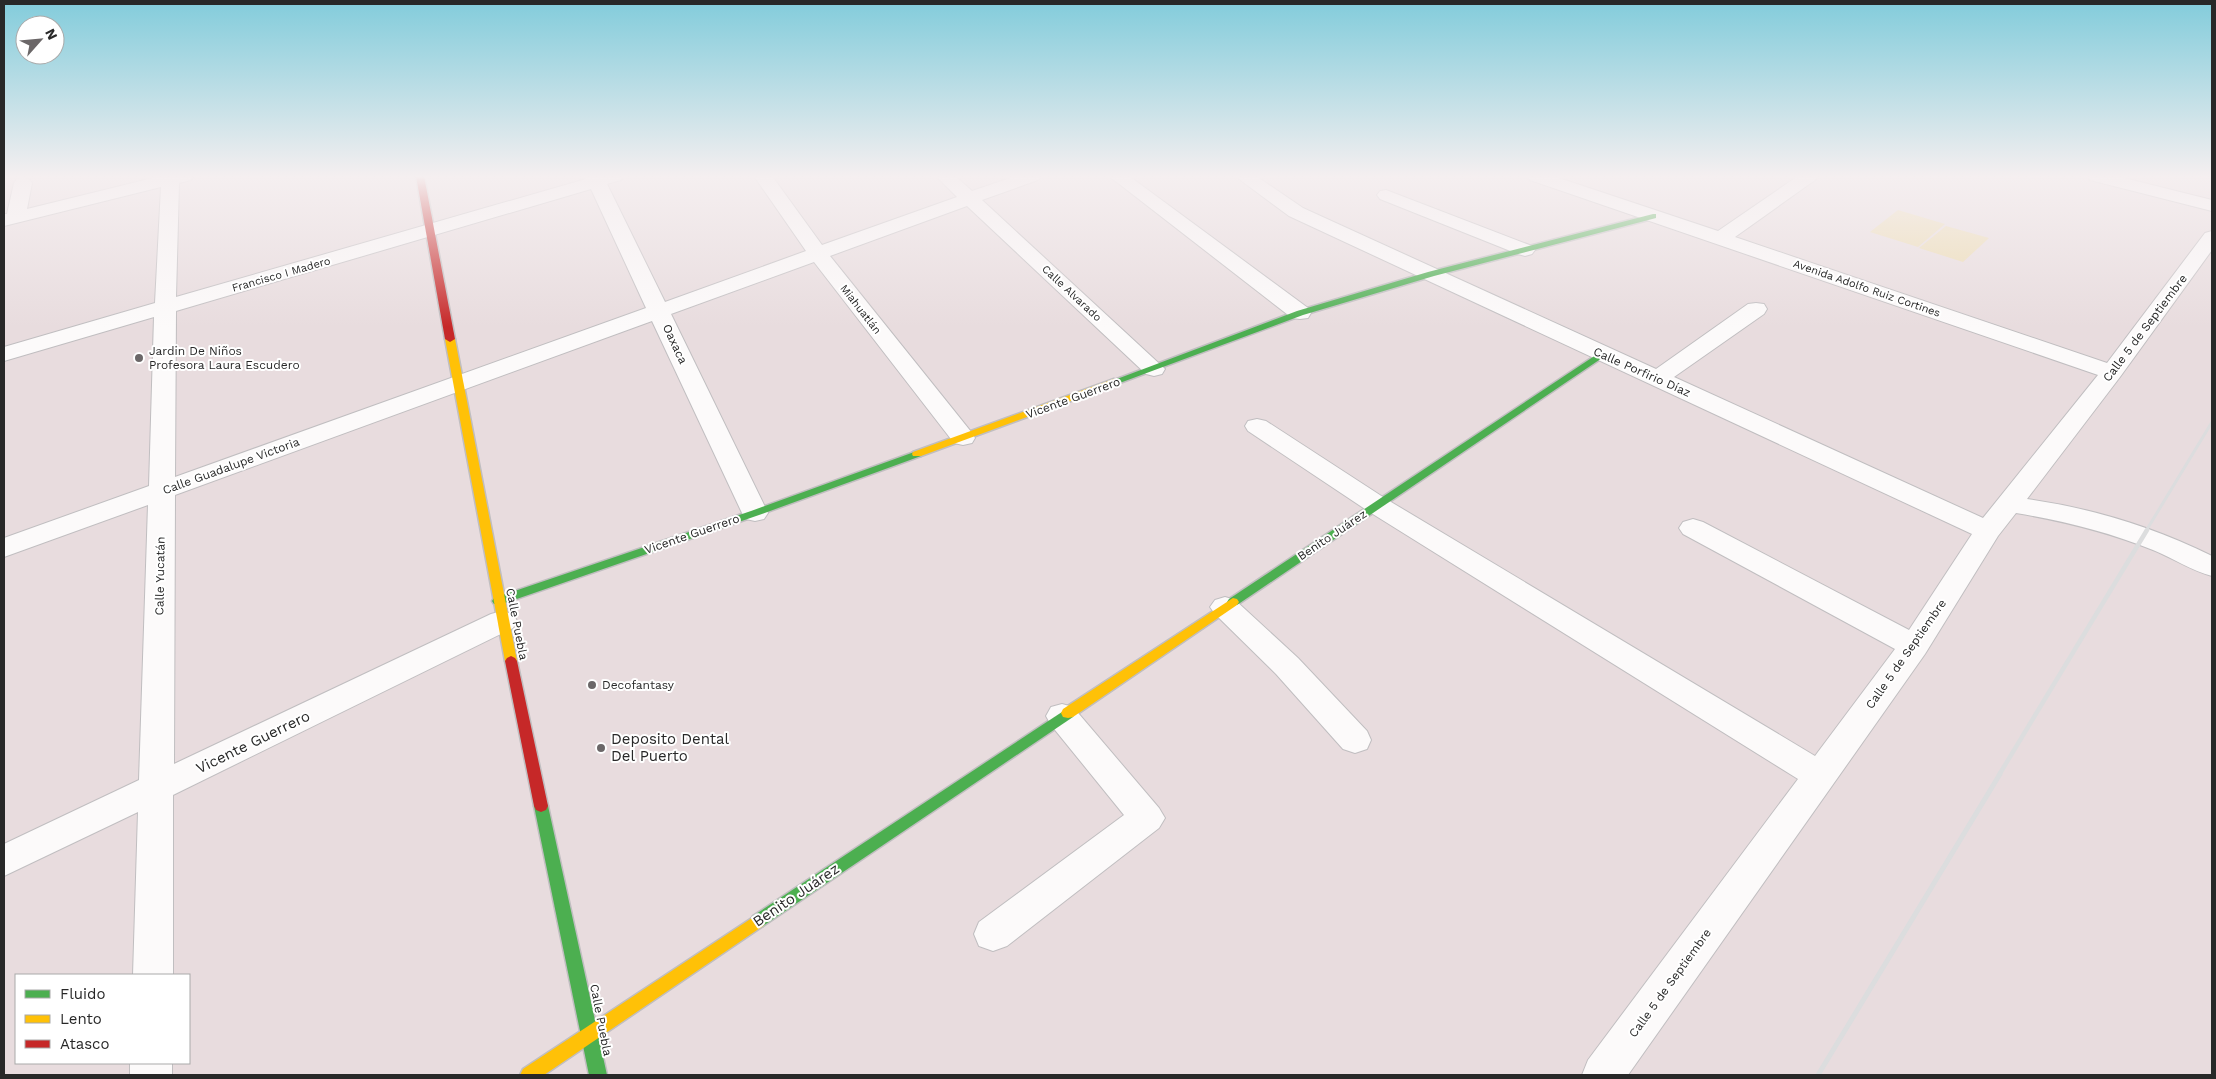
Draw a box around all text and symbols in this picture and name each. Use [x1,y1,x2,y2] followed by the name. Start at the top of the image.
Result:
[15,15,65,65] north arrow
[42,26,61,42] text: N
[230,254,332,295] street label: Francisco I Madero
[1792,257,1942,320] street label: Avenida Adolfo Ruiz Cortines
[1039,263,1104,324] street label: Calle Alvarado
[2100,272,2190,384] street label: Calle 5 de Septiembre
[837,282,884,337] street label: Miahuatlán
[660,322,690,366] street label: Oaxaca
[149,344,300,372] place label: Jardin De Niños Profesora Laura Escudero
[1591,344,1693,400] street label: Calle Porfirio Díaz
[133,352,145,364] marker: Jardin De Niños Profesora Laura Escudero
[1024,374,1122,422] street label: Vicente Guerrero
[161,435,302,497] street label: Calle Guadalupe Victoria
[1295,507,1369,563] street label: Benito Juárez
[643,511,741,557] street label: Vicente Guerrero
[152,536,168,616] street label: Calle Yucatán
[503,587,531,661] street label: Calle Puebla
[1863,596,1949,712] street label: Calle 5 de Septiembre
[602,678,675,692] place label: Decofantasy
[586,679,598,691] marker: Decofantasy
[193,707,313,777] street label: Vicente Guerrero
[611,730,730,765] place label: Deposito Dental Del Puerto
[595,742,607,754] marker: Deposito Dental Del Puerto
[749,859,843,931] street label: Benito Juárez
[1626,926,1714,1040] street label: Calle 5 de Septiembre
[15,974,190,1064] legend
[587,983,615,1057] street label: Calle Puebla
[60,985,105,1003] text: Fluido
[60,1010,102,1028] text: Lento
[60,1035,109,1053] text: Atasco

